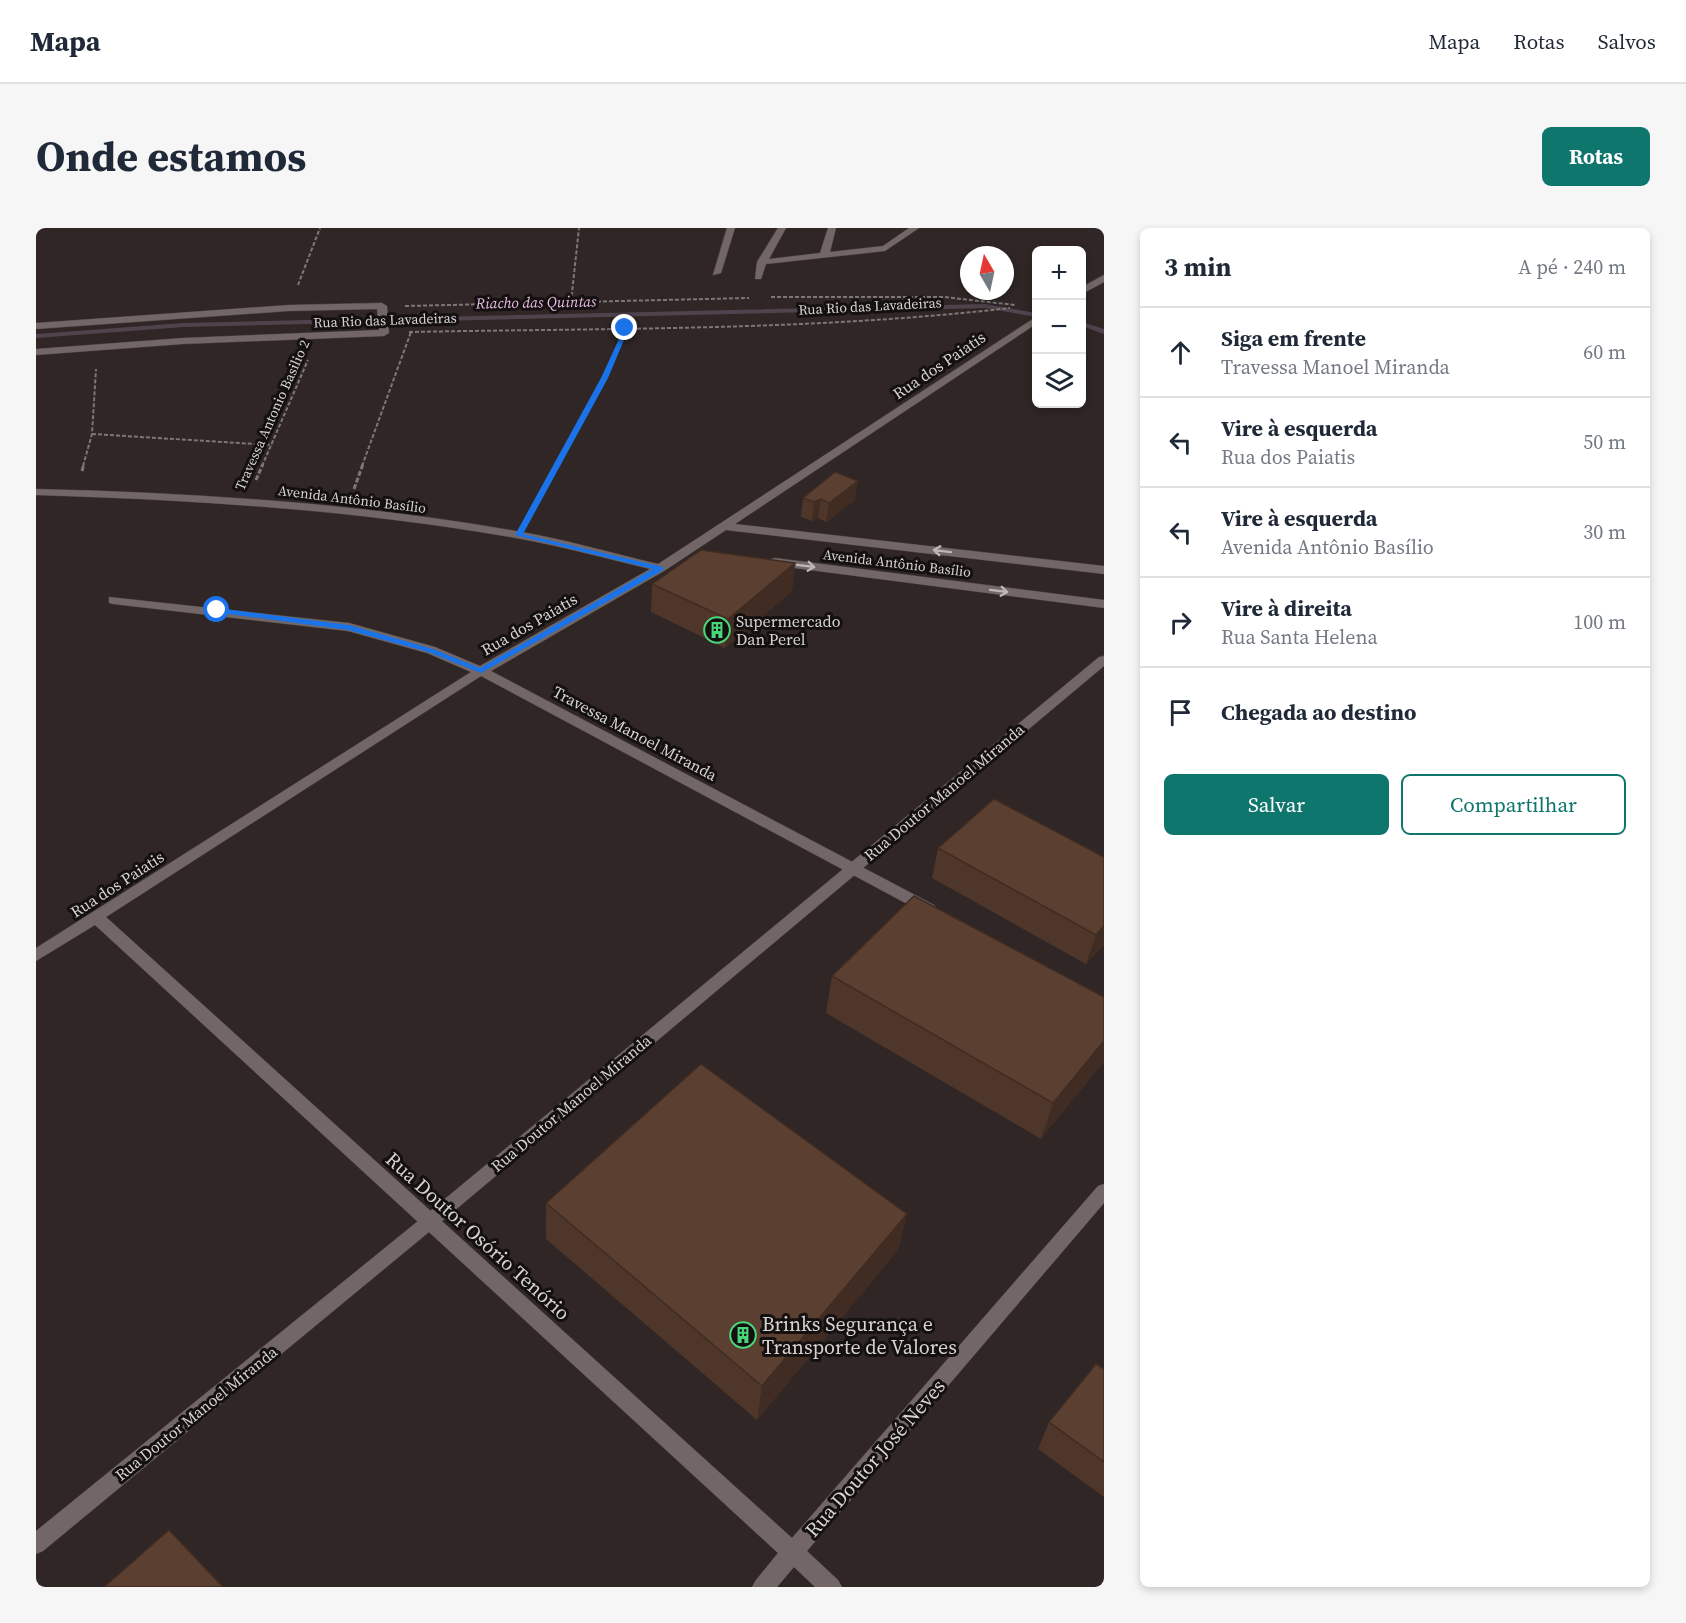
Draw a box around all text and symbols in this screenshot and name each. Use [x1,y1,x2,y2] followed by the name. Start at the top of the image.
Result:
[30,22,101,60] text: Mapa
[1429,27,1480,56] text: Mapa
[1513,27,1565,56] text: Rotas
[1598,27,1656,56] text: Salvos
[36,127,306,185] text: Onde estamos
[1542,127,1650,186] button: Rotas
[960,246,1014,300] north arrow
[1032,246,1086,408] map controls
[1032,246,1086,300] button: +
[1164,249,1231,285] text: 3 min
[1518,253,1626,281] text: A pé · 240 m
[474,290,597,314] water label: Riacho das Quintas
[798,292,942,320] street label: Rua Rio das Lavadeiras
[1032,300,1086,354] button: −
[313,308,457,332] street label: Rua Rio das Lavadeiras
[611,314,637,340] route end
[1221,323,1366,353] text: Siga em frente
[888,326,990,404] street label: Rua dos Paiatis
[230,336,314,494] street label: Travessa Antonio Basilio 2
[1164,336,1197,369] icon: ahead
[1583,338,1626,366] text: 60 m
[1221,353,1450,381] text: Travessa Manoel Miranda
[1032,354,1086,408] button: layers
[1221,413,1377,443] text: Vire à esquerda
[1164,426,1197,459] icon: left
[1583,428,1626,456] text: 50 m
[1221,443,1355,471] text: Rua dos Paiatis
[277,480,427,518] street label: Avenida Antônio Basílio
[1221,503,1377,533] text: Vire à esquerda
[1164,516,1197,549] icon: left
[1583,518,1626,546] text: 30 m
[1221,533,1434,561] text: Avenida Antônio Basílio
[822,544,972,582] street label: Avenida Antônio Basílio
[932,546,952,557] one-way arrow
[796,561,815,572] one-way arrow
[989,586,1009,597] one-way arrow
[477,588,581,660] street label: Rua dos Paiatis
[1221,593,1352,623] text: Vire à direita
[203,596,229,622] route start
[1164,606,1197,639] icon: right
[1573,608,1626,636] text: 100 m
[736,610,841,650] place label: Supermercado Dan Perel
[702,615,732,645] building icon: Supermercado Dan Perel
[1221,623,1378,651] text: Rua Santa Helena
[549,680,722,786] street label: Travessa Manoel Miranda
[1164,696,1197,729] icon: arrive
[1221,697,1416,727] text: Chegada ao destino
[859,718,1029,866] street label: Rua Doutor Manoel Miranda
[1164,774,1389,835] button: Salvar
[1401,774,1626,835] button: Compartilhar
[66,846,168,922] street label: Rua dos Paiatis
[486,1029,656,1177] street label: Rua Doutor Manoel Miranda
[380,1146,576,1327] street label: Rua Doutor Osório Tenório
[762,1310,957,1361] place label: Brinks Segurança e Transporte de Valores
[728,1320,758,1350] building icon: Brinks Segurança e Transporte de Valores
[110,1340,282,1485] street label: Rua Doutor Manoel Miranda
[798,1373,952,1543] street label: Rua Doutor José Neves

